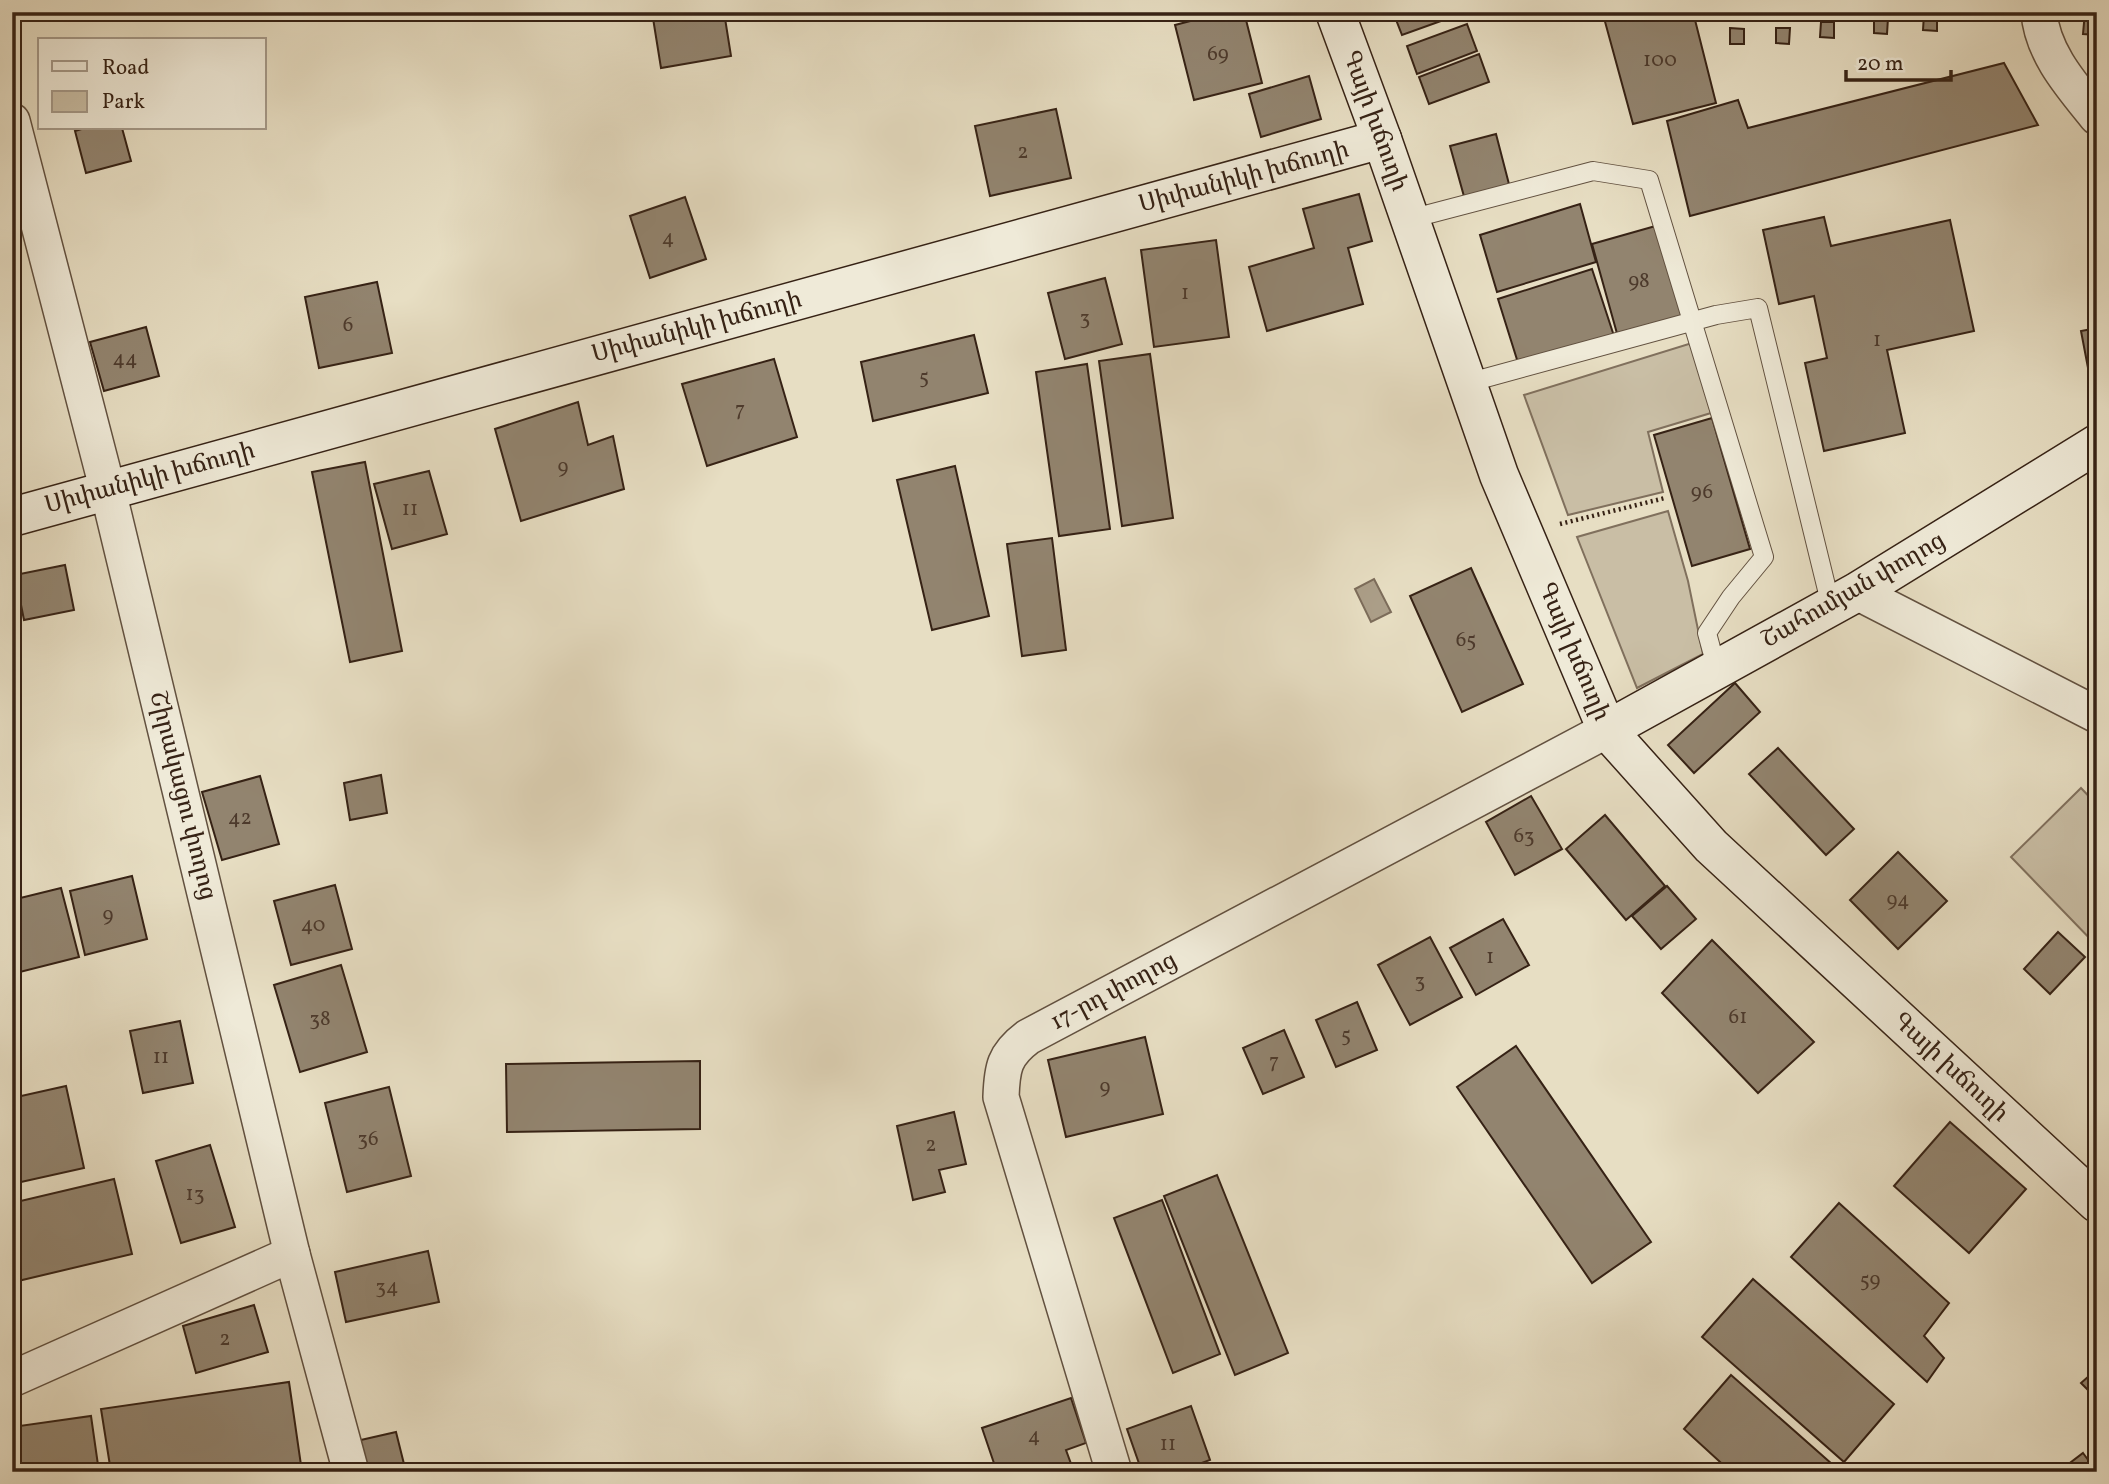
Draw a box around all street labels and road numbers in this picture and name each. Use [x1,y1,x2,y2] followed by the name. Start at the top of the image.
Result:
[1333,46,1415,196] street label: Գայի խճուղի
[1135,134,1353,222] street label: Սիփանիկի խճուղի
[588,284,806,372] street label: Սիփանիկի խճուղի
[41,435,259,523] street label: Սիփանիկի խճուղի
[1756,525,1952,657] street label: Շահումյան փողոց
[1529,578,1617,726] street label: Գայի խճուղի
[140,688,224,904] street label: Շիրակացու փողոց
[1045,944,1183,1040] street label: 17-րդ փողոց
[1885,1005,2015,1131] street label: Գայի խճուղի

